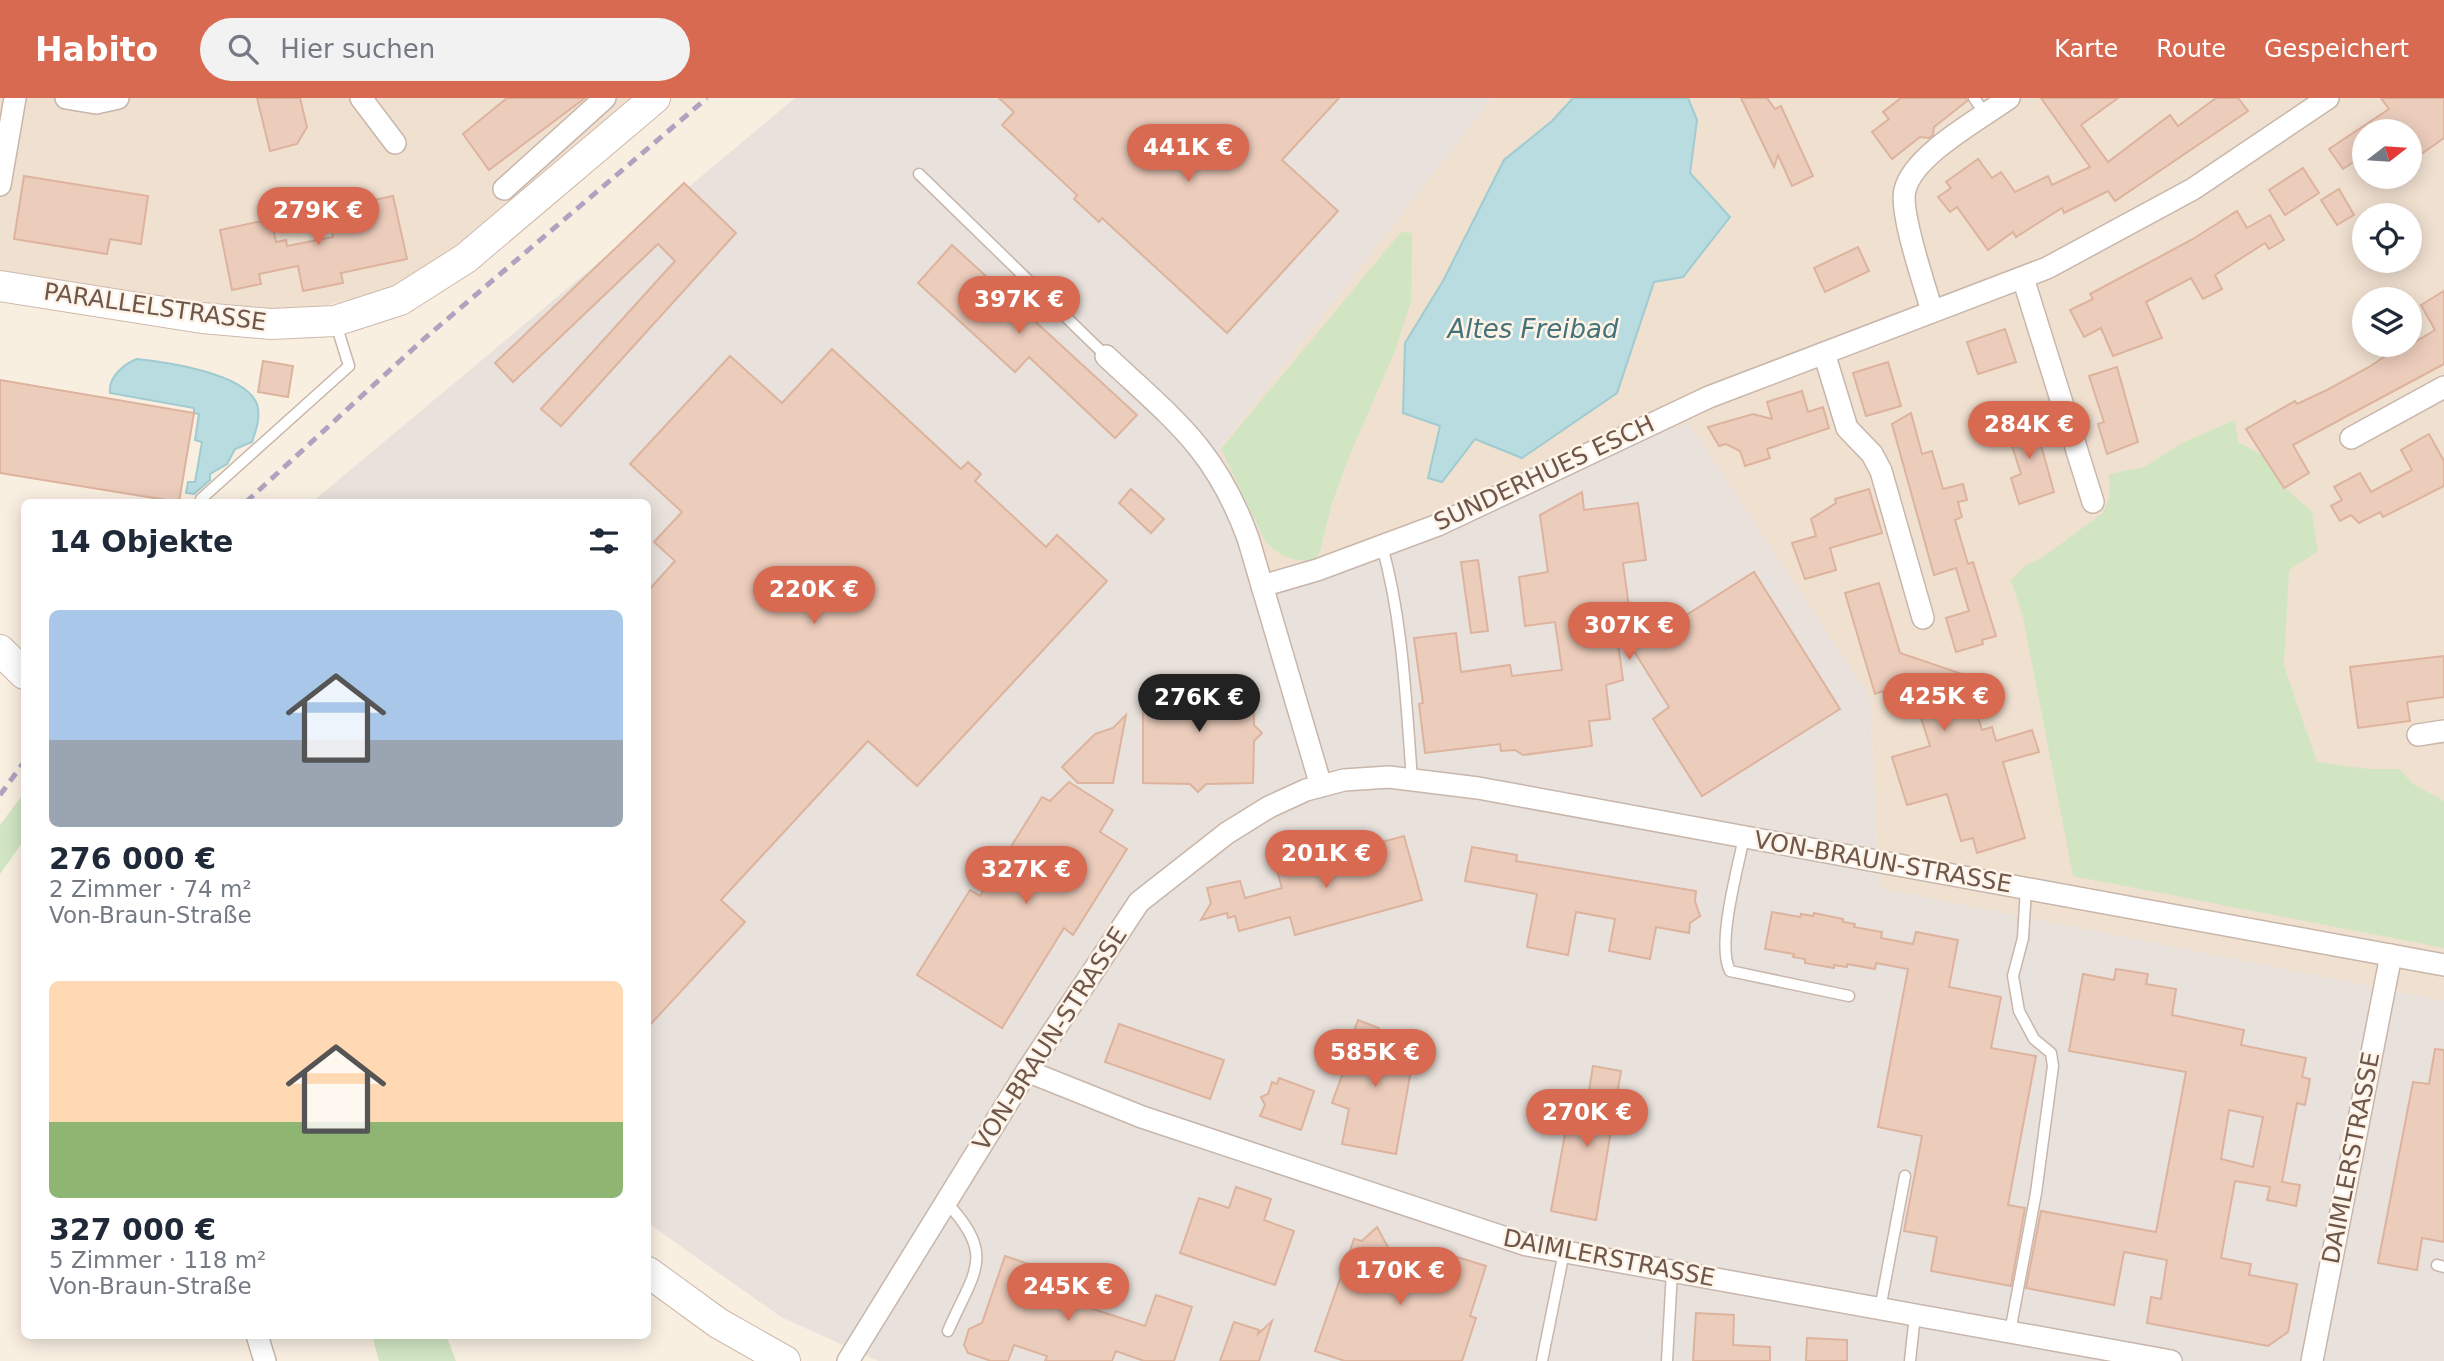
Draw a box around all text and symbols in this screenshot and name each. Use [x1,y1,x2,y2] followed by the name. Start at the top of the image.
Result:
[200,18,690,81] search box
[35,30,158,69] text: Habito
[224,30,262,68] icon: search
[280,34,435,64] text: Hier suchen
[2054,35,2118,63] text: Karte
[2156,35,2226,63] text: Route
[2264,35,2409,63] text: Gespeichert
[2352,119,2422,189] north arrow
[2352,119,2422,357] map controls
[1131,125,1245,184] pin: 441K €
[1143,134,1233,160] text: 441K €
[261,188,375,247] pin: 279K €
[273,197,363,223] text: 279K €
[2352,203,2422,273] button: locate
[962,276,1076,336] pin: 397K €
[42,278,268,336] street label: PARALLELSTRASSE
[974,286,1064,312] text: 397K €
[2352,287,2422,357] button: layers
[1446,314,1619,344] water label: Altes Freibad
[1972,402,2086,461] pin: 284K €
[1429,410,1659,536] street label: SUNDERHUES ESCH
[1984,411,2074,437] text: 284K €
[585,522,623,560] icon: filters
[49,524,233,559] text: 14 Objekte
[757,566,871,626] pin: 220K €
[769,576,859,602] text: 220K €
[1572,602,1686,662] pin: 307K €
[1584,612,1674,638] text: 307K €
[273,655,399,781] icon: home
[1142,674,1256,734] pin: 276K €
[1887,674,2001,733] pin: 425K €
[1899,683,1989,709] text: 425K €
[1154,684,1244,710] text: 276K €
[1752,826,2014,898] street label: VON-BRAUN-STRASSE
[1269,830,1383,890] pin: 201K €
[1281,840,1371,866] text: 201K €
[49,841,216,876] text: 276 000 €
[969,846,1083,906] pin: 327K €
[981,856,1071,882] text: 327K €
[49,876,252,902] text: 2 Zimmer · 74 m²
[49,902,252,928] text: Von-Braun-Straße
[967,922,1133,1156] street label: VON-BRAUN-STRASSE
[273,1026,399,1152] icon: home
[1318,1030,1432,1089] pin: 585K €
[1330,1039,1420,1065] text: 585K €
[2317,1050,2385,1266] street label: DAIMLERSTRASSE
[1530,1090,1644,1149] pin: 270K €
[1542,1099,1632,1125] text: 270K €
[49,1212,216,1247] text: 327 000 €
[1501,1224,1717,1292] street label: DAIMLERSTRASSE
[49,1247,266,1273] text: 5 Zimmer · 118 m²
[1343,1248,1457,1307] pin: 170K €
[1355,1257,1445,1283] text: 170K €
[1011,1264,1125,1323] pin: 245K €
[49,1273,252,1299] text: Von-Braun-Straße
[1023,1273,1113,1299] text: 245K €

